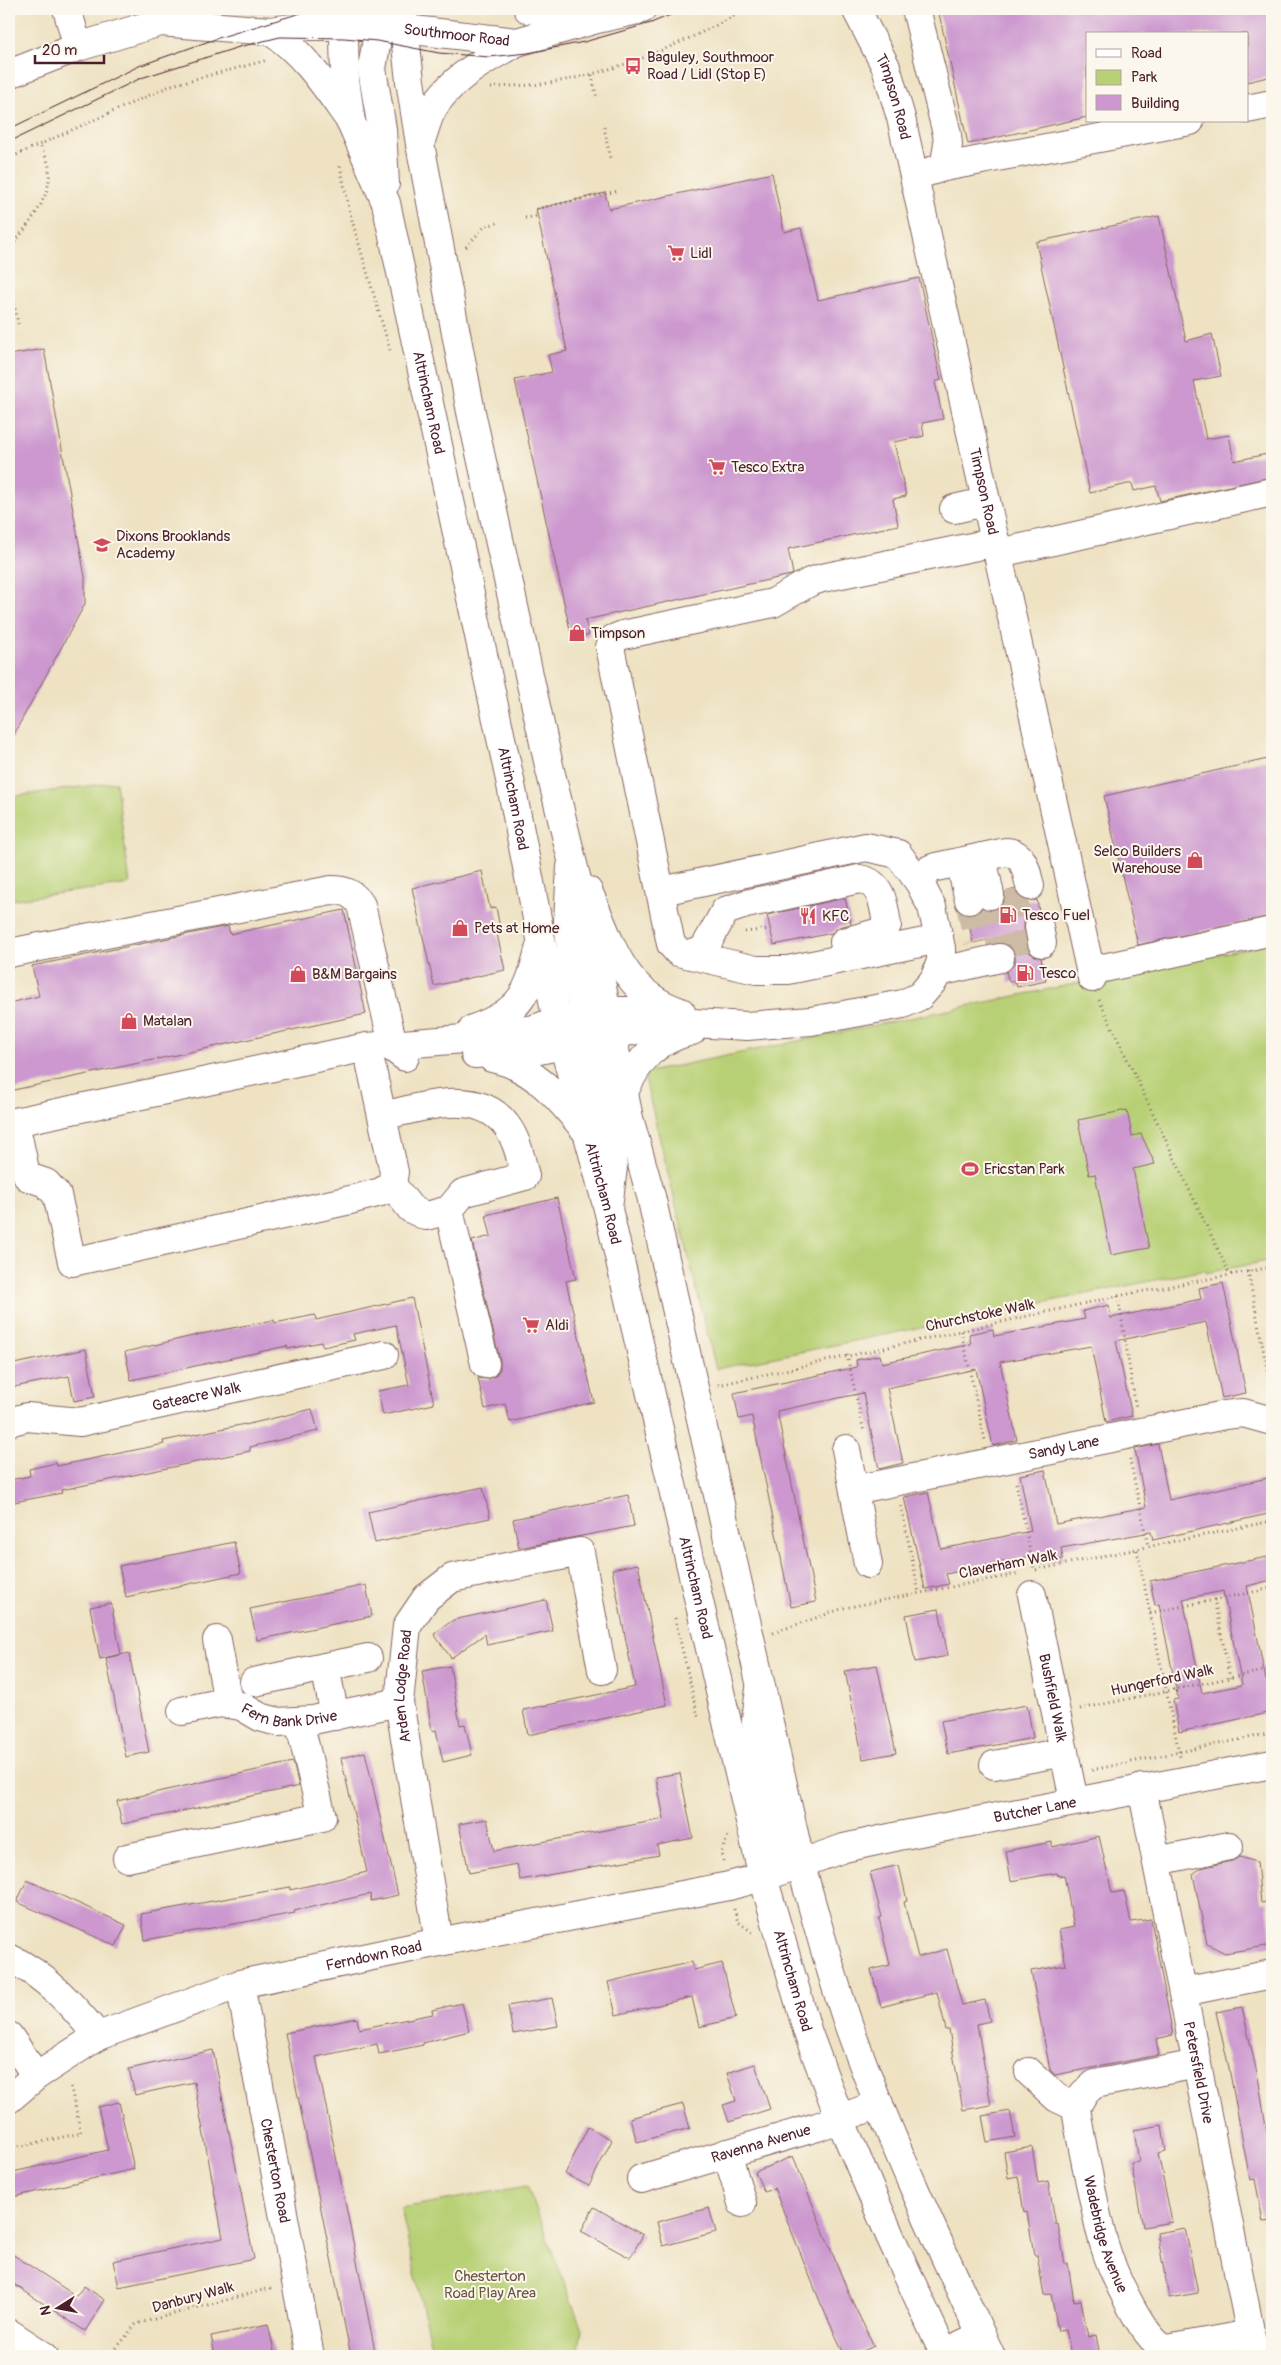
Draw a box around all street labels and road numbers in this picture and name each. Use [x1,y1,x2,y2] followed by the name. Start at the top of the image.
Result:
[403,20,511,51] street label: Southmoor Road
[871,51,915,141] street label: Timpson Road
[408,349,449,456] street label: Altrincham Road
[965,446,1002,537] street label: Timpson Road
[493,745,533,852] street label: Altrincham Road
[580,1140,625,1246] street label: Altrincham Road
[924,1294,1037,1336] street label: Churchstoke Walk
[150,1378,243,1416] street label: Gateacre Walk
[1027,1432,1101,1465] street label: Sandy Lane
[674,1534,716,1641] street label: Altrincham Road
[957,1546,1059,1583] street label: Claverham Walk
[390,1629,417,1744] street label: Arden Lodge Road
[1034,1652,1071,1745] street label: Bushfield Walk
[1109,1660,1216,1701] street label: Hungerford Walk
[238,1699,339,1732] street label: Fern Bank Drive
[992,1793,1079,1828] street label: Butcher Lane
[769,1928,816,2034] street label: Altrincham Road
[324,1937,424,1976] street label: Ferndown Road
[1179,2020,1218,2126] street label: Petersfield Drive
[256,2117,294,2225] street label: Chesterton Road
[709,2120,814,2168] street label: Ravenna Avenue
[1079,2174,1132,2297] street label: Wadebridge Avenue
[150,2277,237,2318] street label: Danbury Walk

